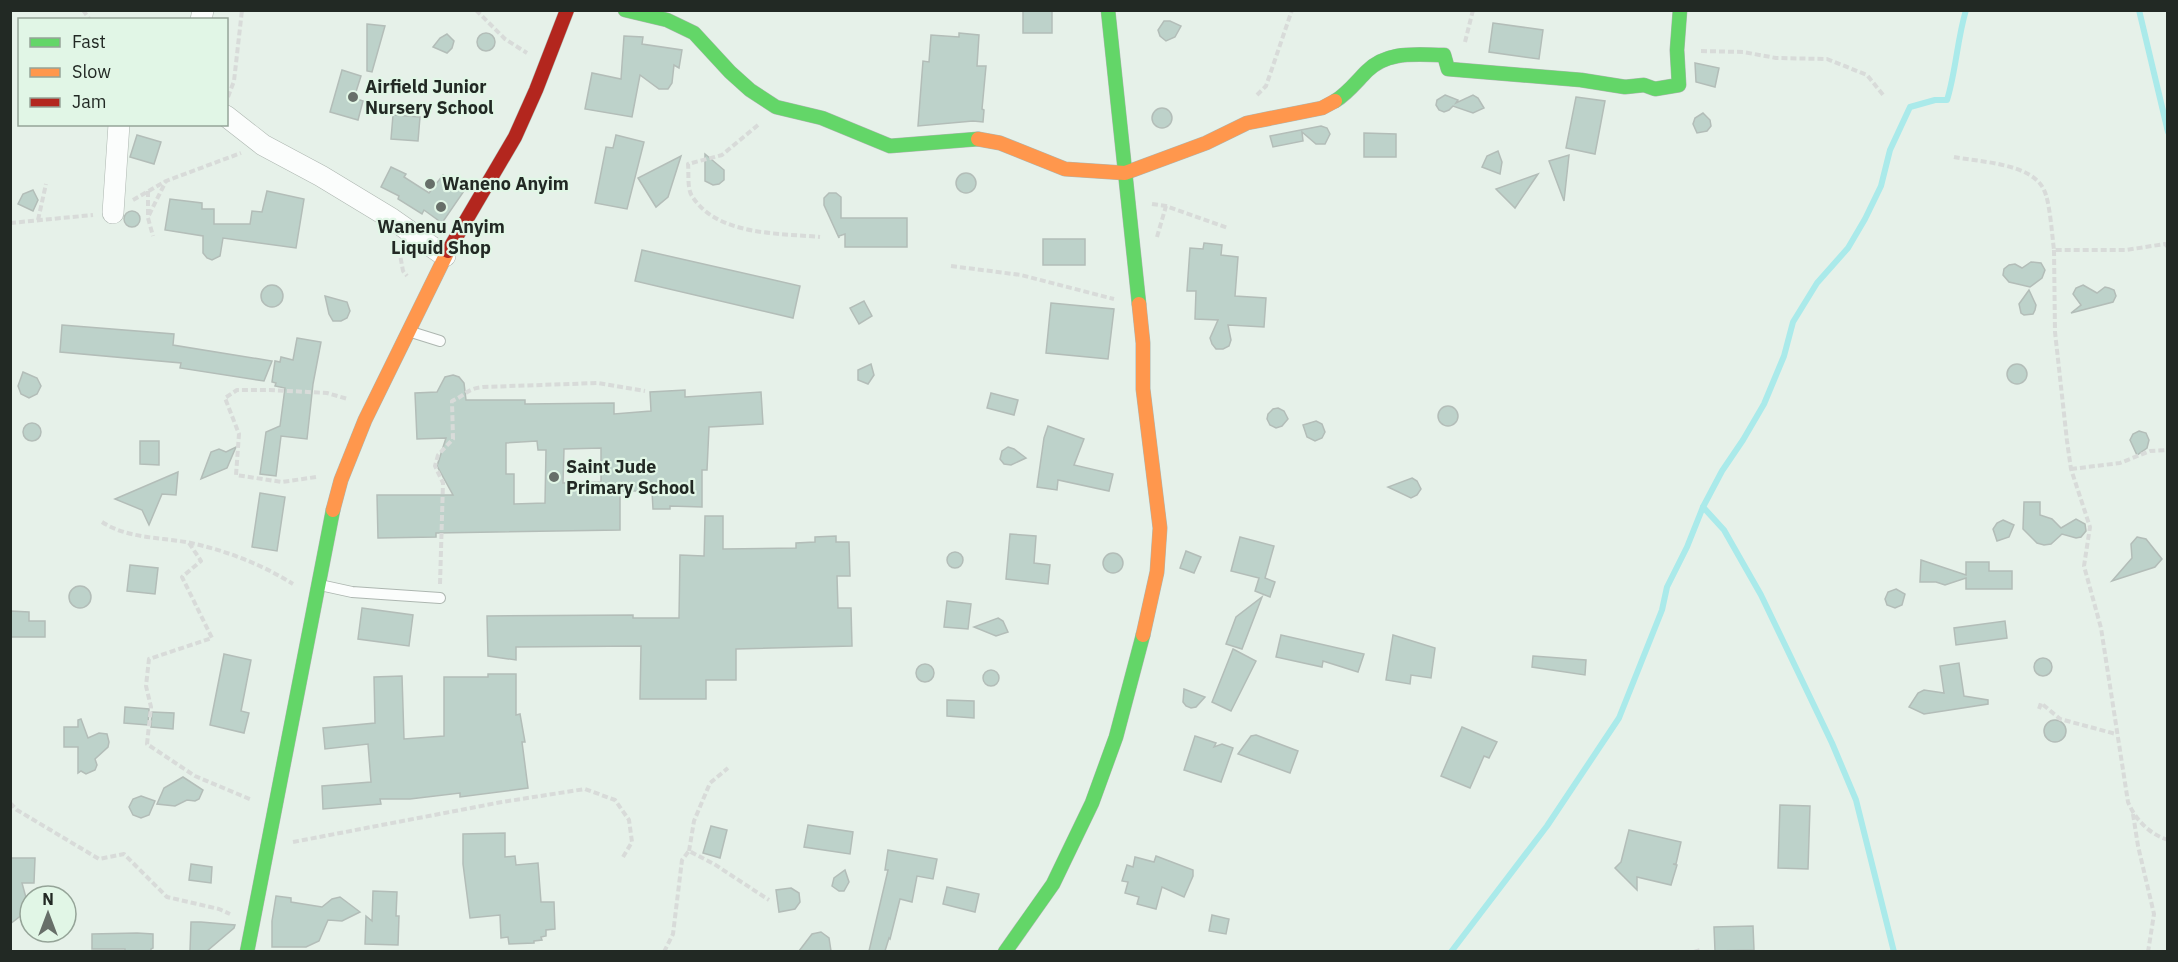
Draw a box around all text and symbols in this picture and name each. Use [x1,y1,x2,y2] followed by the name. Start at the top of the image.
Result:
[18,18,228,126] legend
[72,30,106,53] text: Fast
[72,60,111,83] text: Slow
[365,75,494,119] place label: Airfield Junior Nursery School
[72,90,107,113] text: Jam
[346,90,360,104] marker: Airfield Junior Nursery School
[442,172,569,195] place label: Waneno Anyim
[423,177,437,191] marker: Waneno Anyim
[434,200,448,214] marker: Wanenu Anyim Liquid Shop
[377,215,505,259] place label: Wanenu Anyim Liquid Shop
[566,455,695,499] place label: Saint Jude Primary School
[547,470,561,484] marker: Saint Jude Primary School
[18,884,78,944] north arrow
[42,889,54,909] text: N

